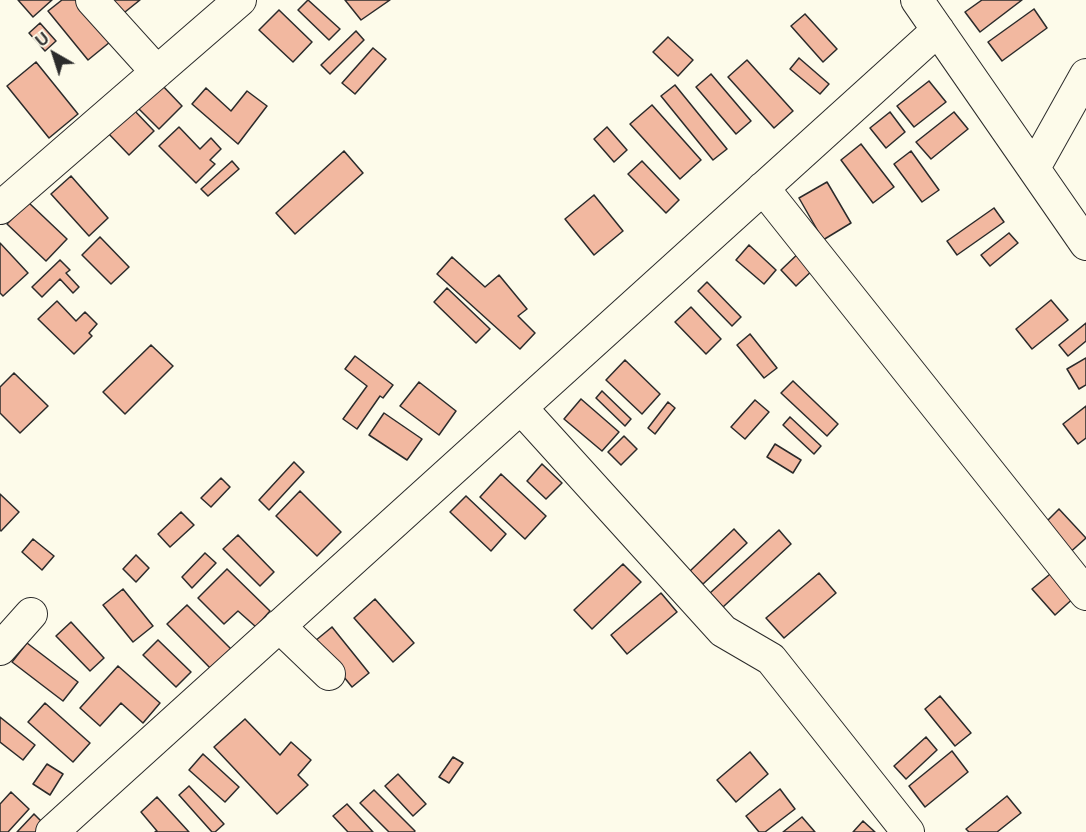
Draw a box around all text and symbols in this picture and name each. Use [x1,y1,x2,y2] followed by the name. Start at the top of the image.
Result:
[24,24,84,84] north arrow
[33,29,52,50] text: U

